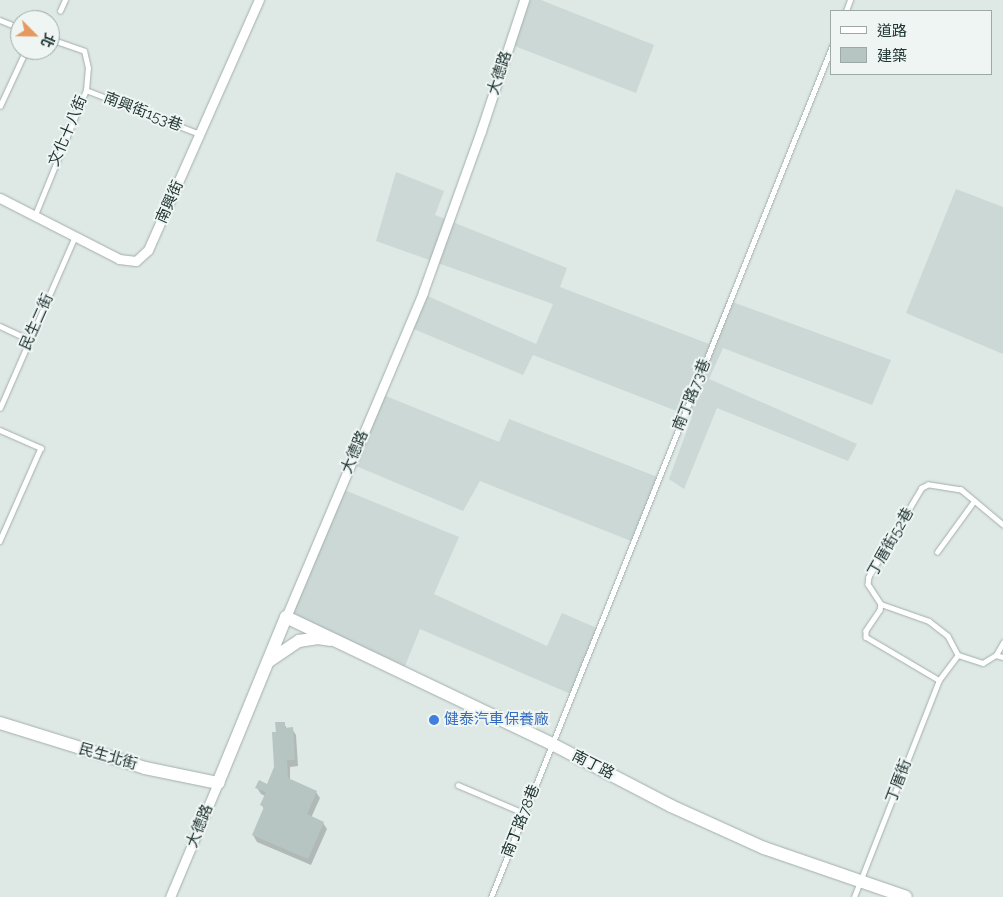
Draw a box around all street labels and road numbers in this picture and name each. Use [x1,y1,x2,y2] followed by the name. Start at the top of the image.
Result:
[484,49,516,97] street label: 大德路
[101,89,185,135] street label: 南興街153巷
[45,93,91,169] street label: 文化十八街
[153,178,187,226] street label: 南興街
[17,291,57,353] street label: 民生二街
[669,356,715,434] street label: 南丁路73巷
[338,428,372,476] street label: 大德路
[864,505,918,579] street label: 丁厝街52巷
[77,740,139,774] street label: 民生北街
[569,747,617,783] street label: 南丁路
[883,757,915,805] street label: 丁厝街
[498,782,544,860] street label: 南丁路78巷
[183,802,217,850] street label: 大德路

